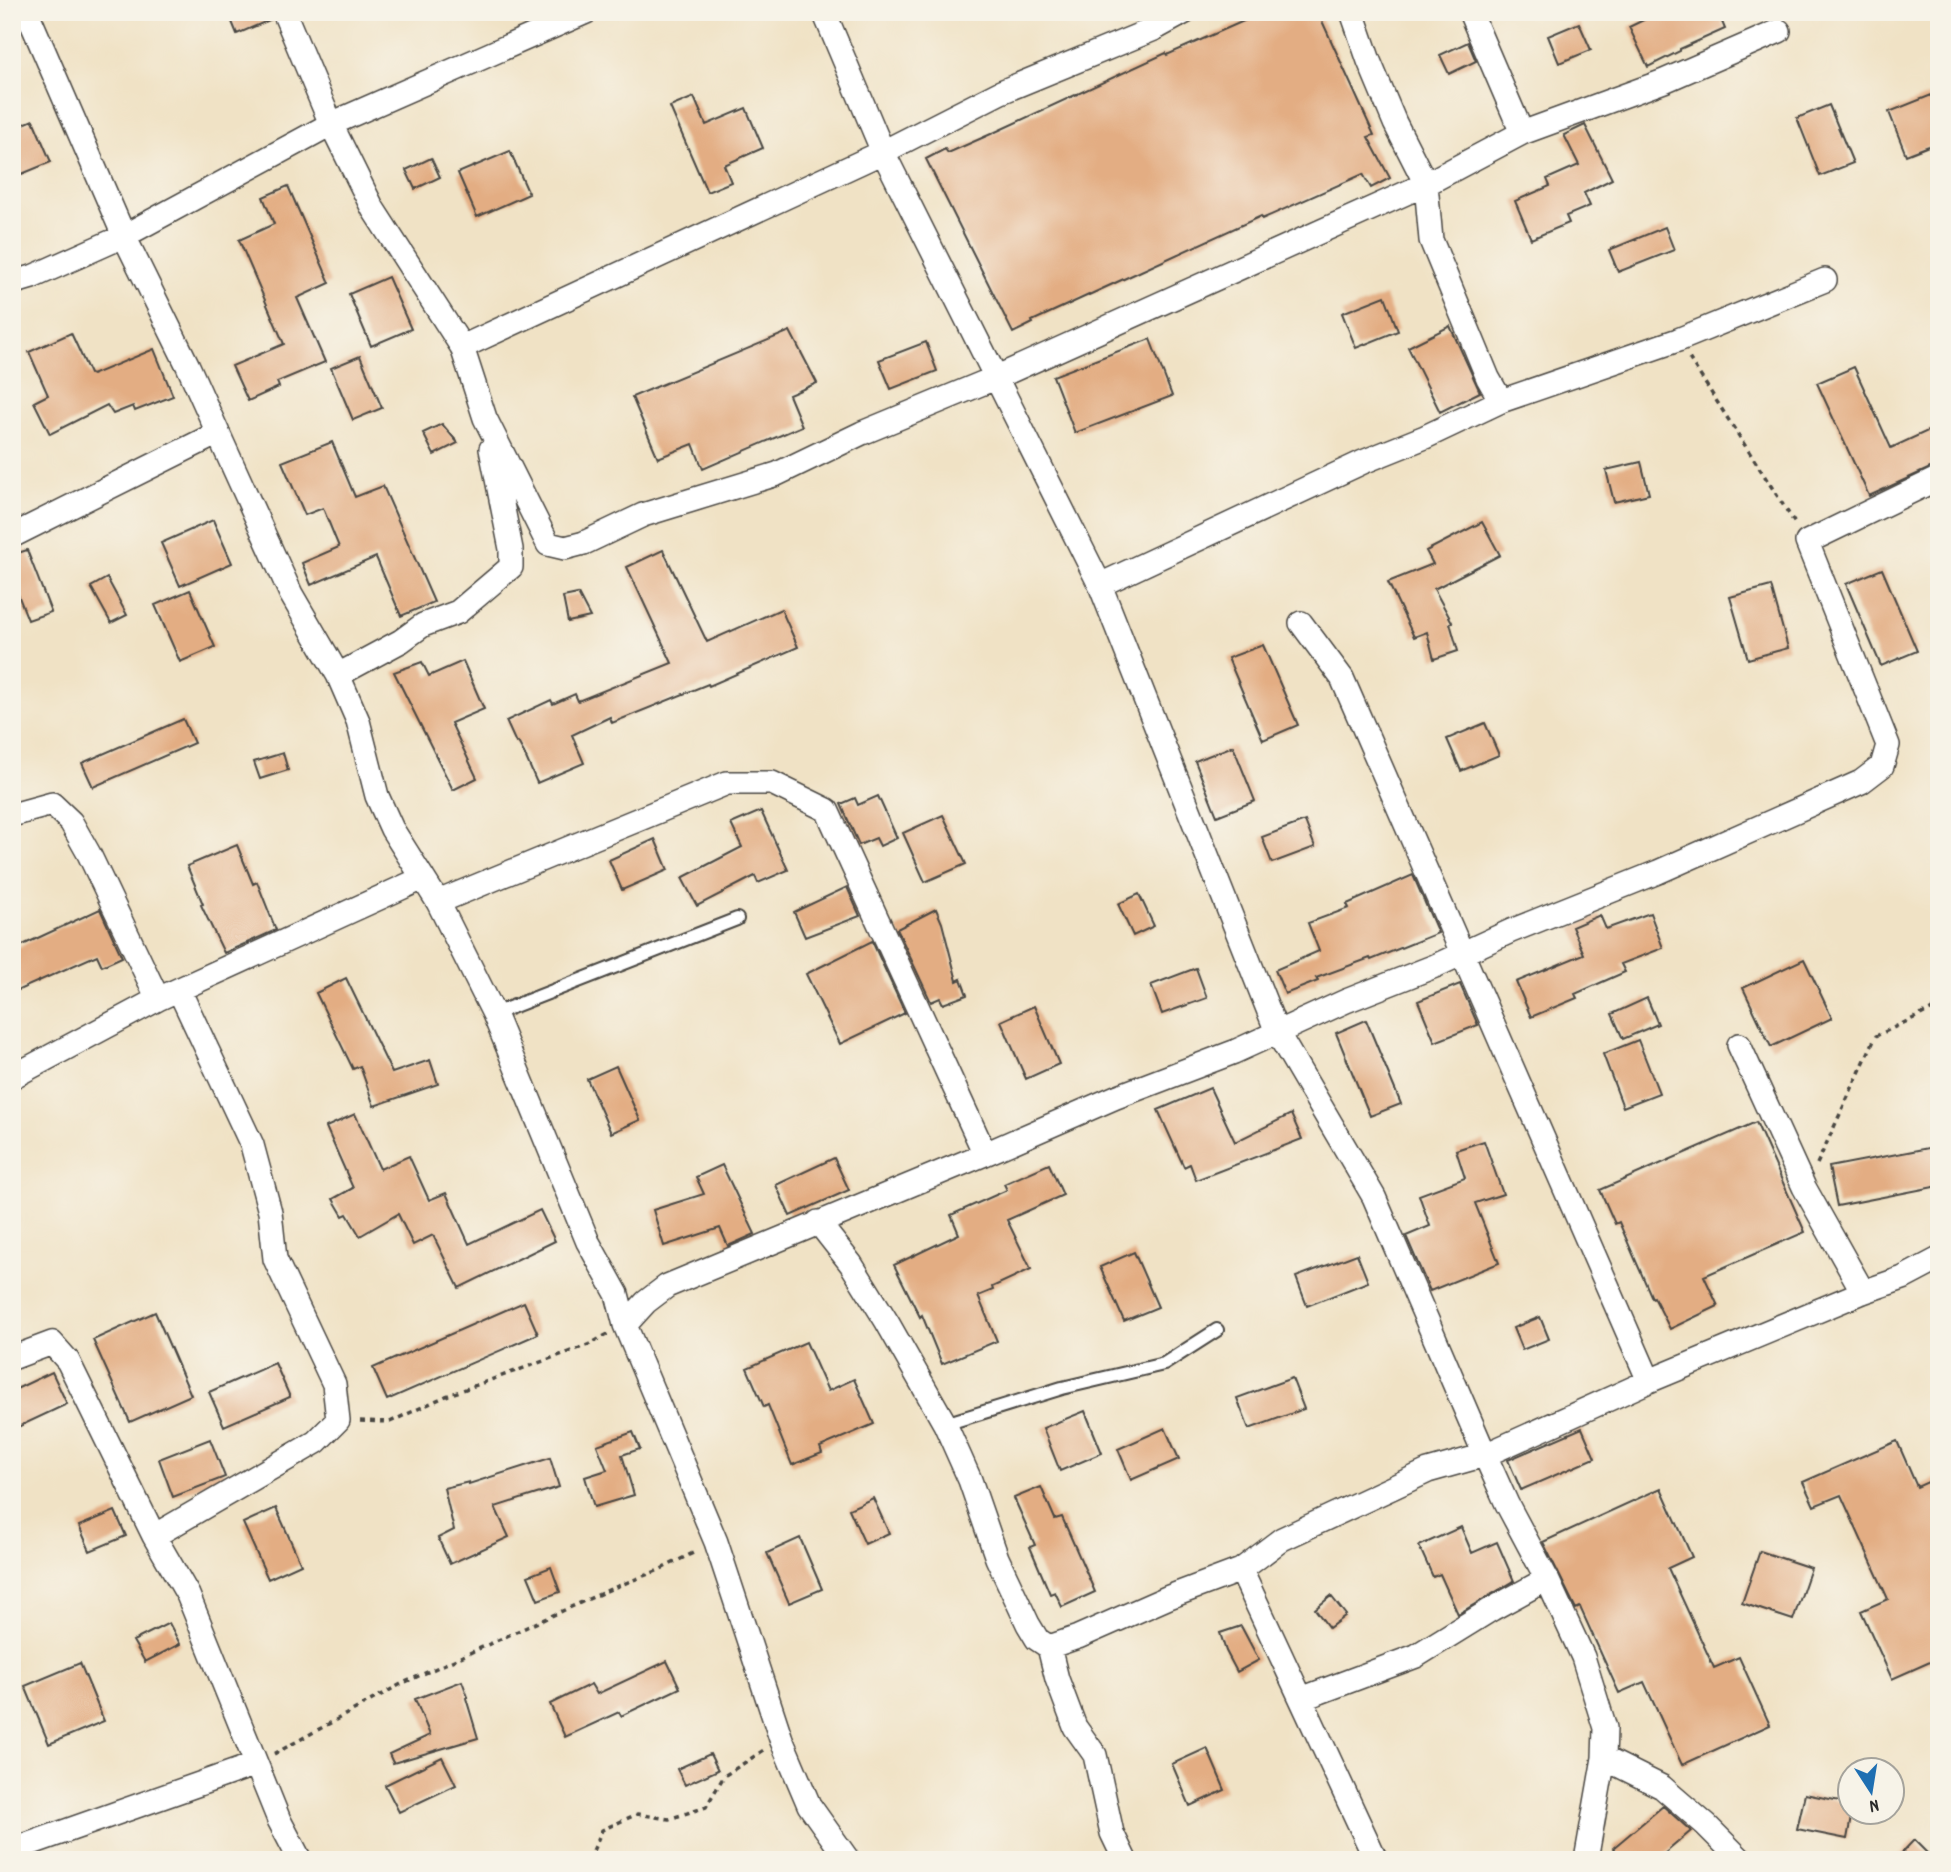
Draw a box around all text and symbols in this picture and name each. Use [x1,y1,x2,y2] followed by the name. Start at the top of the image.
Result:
[1836,1756,1906,1826] north arrow
[1866,1790,1881,1818] text: N

